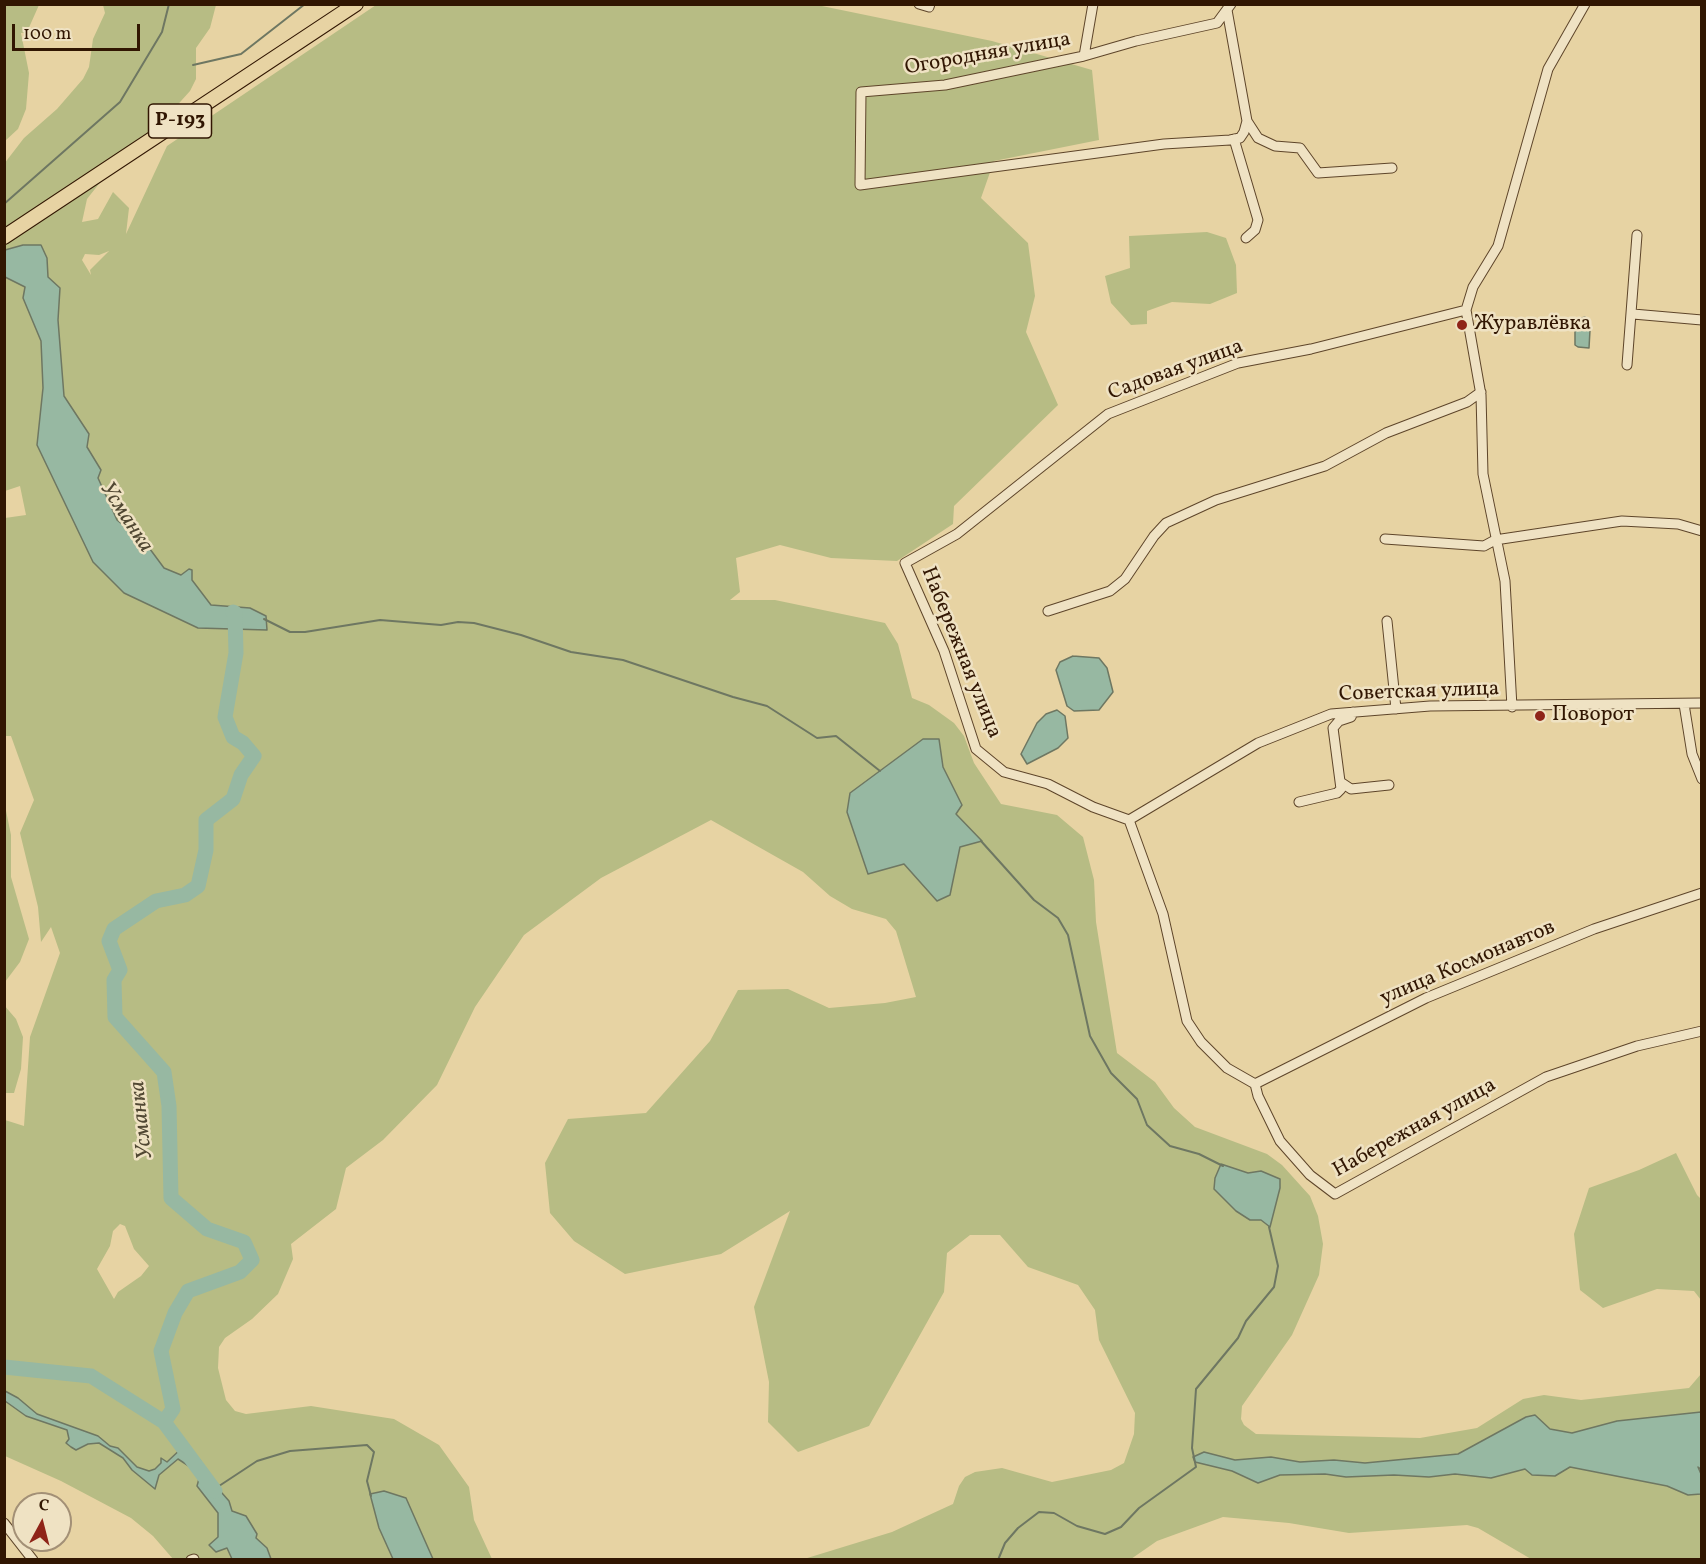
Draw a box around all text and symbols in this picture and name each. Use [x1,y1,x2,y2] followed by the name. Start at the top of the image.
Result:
[15,12,142,50] scale bar
[23,22,72,47] text: 100 m
[903,28,1073,82] street label: Огородняя улица
[148,104,212,138] road number: Р-193
[1474,312,1591,338] place label: Журавлёвка
[1455,318,1469,332] marker: Журавлёвка
[1105,335,1247,407] street label: Садовая улица
[92,478,158,558] water label: Усманка
[914,564,1006,742] street label: Набережная улица
[1338,678,1500,708] street label: Советская улица
[1552,703,1634,729] place label: Поворот
[1533,709,1547,723] marker: Поворот
[1377,916,1559,1012] street label: улица Космонавтов
[1329,1074,1501,1184] street label: Набережная улица
[126,1079,160,1161] water label: Усманка
[12,1492,72,1552] north arrow
[37,1495,50,1518] text: С

